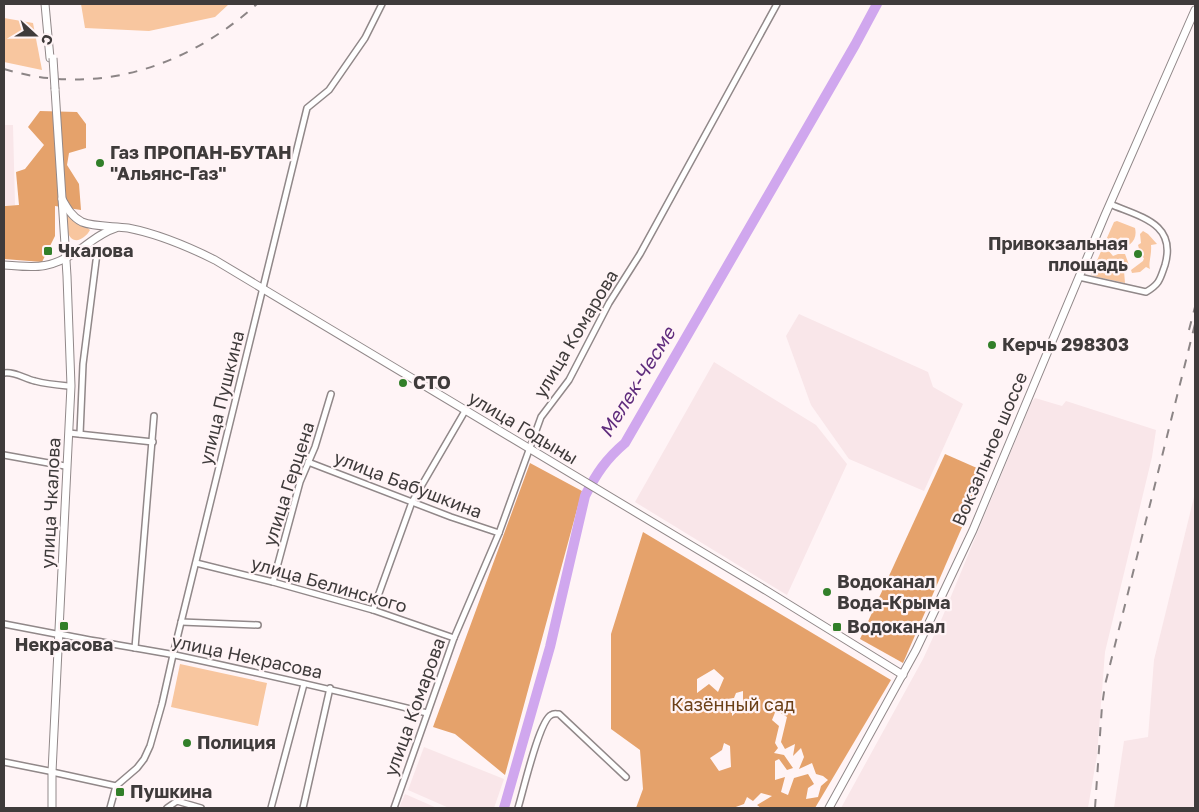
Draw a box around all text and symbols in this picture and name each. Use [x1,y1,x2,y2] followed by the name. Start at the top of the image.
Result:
[10,10,60,60] north arrow
[38,32,57,48] text: С
[110,141,292,184] place label: Газ ПРОПАН-БУТАН "Альянс-Газ"
[94,157,106,169] marker: Газ ПРОПАН-БУТАН "Альянс-Газ"
[988,232,1128,275] place label: Привокзальная площадь
[58,239,133,261] place label: Чкалова
[42,245,54,257] marker: Чкалова
[1132,248,1144,260] marker: Привокзальная площадь
[528,265,622,402] street label: улица Комарова
[594,321,681,441] water label: Мелек-Чесме
[194,328,248,467] street label: улица Пушкина
[1002,333,1129,355] place label: Керчь 298303
[986,339,998,351] marker: Керчь 298303
[947,368,1031,529] street label: Вокзальное шоссе
[413,371,451,393] place label: СТО
[397,377,409,389] marker: СТО
[465,386,582,469] street label: улица Годыны
[258,419,319,549] street label: улица Герцена
[36,437,64,569] street label: улица Чкалова
[331,446,486,522] street label: улица Бабушкина
[249,551,410,617] street label: улица Белинского
[837,570,950,613] place label: Водоканал Вода-Крыма
[821,586,833,598] marker: Водоканал Вода-Крыма
[847,615,945,637] place label: Водоканал
[58,620,70,632] marker: Некрасова
[831,621,843,633] marker: Водоканал
[170,629,325,683] street label: улица Некрасова
[15,633,113,655] place label: Некрасова
[379,634,449,779] street label: улица Комарова
[671,693,795,715] park label: Казённый сад
[197,731,276,753] place label: Полиция
[181,737,193,749] marker: Полиция
[130,780,212,802] place label: Пушкина
[114,786,126,798] marker: Пушкина

